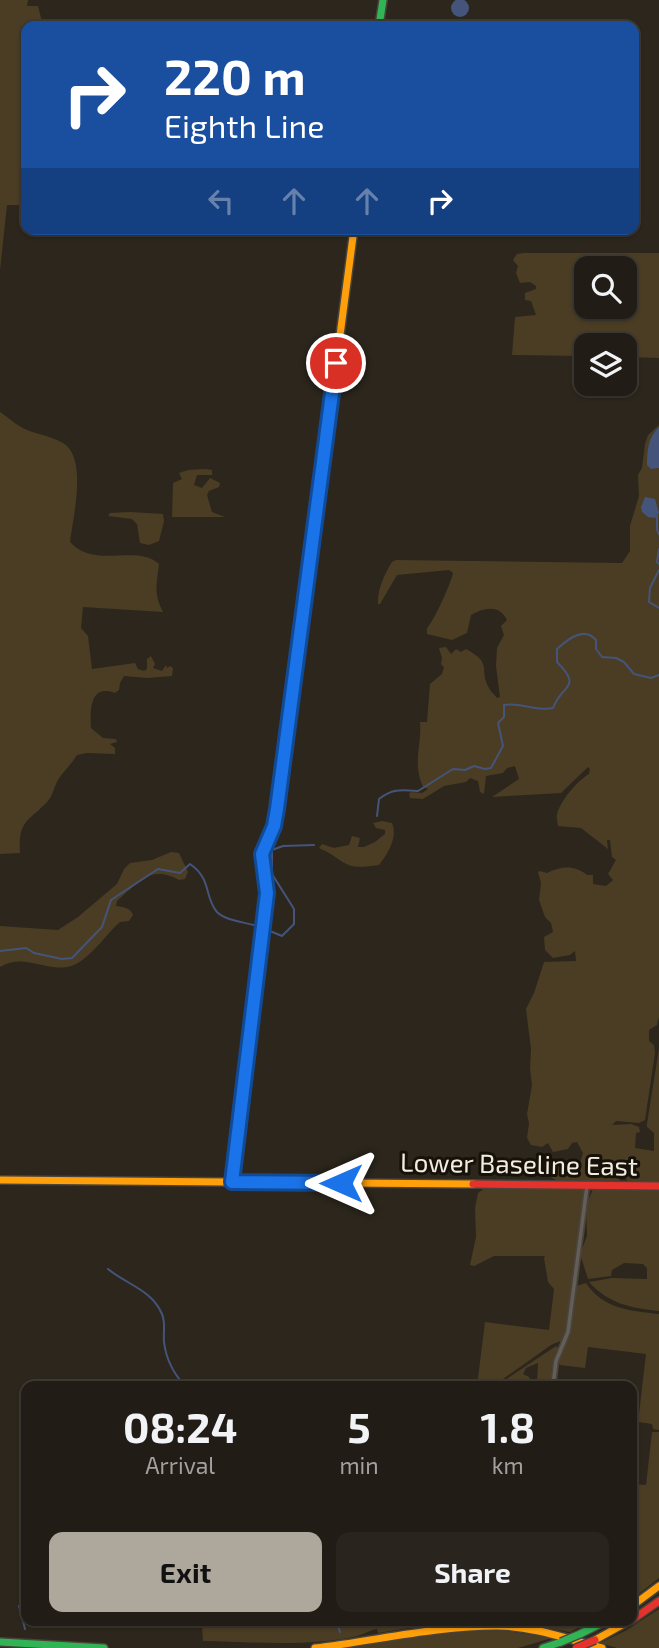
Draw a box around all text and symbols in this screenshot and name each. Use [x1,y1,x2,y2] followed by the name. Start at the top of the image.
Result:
[164,46,306,105] text: 220 m
[49,49,140,140] icon: right
[164,106,324,144] text: Eighth Line
[202,182,240,220] icon: left
[275,182,313,220] icon: ahead
[348,182,386,220] icon: ahead
[421,182,459,220] icon: right
[574,256,637,396] map controls
[574,256,637,319] button: search
[306,333,366,393] pin
[574,333,637,396] button: layers
[317,344,355,382] icon: arrive
[400,1145,638,1181] street label: Lower Baseline East
[304,1146,378,1220] position arrow
[123,1401,238,1451] text: 08:24
[347,1401,371,1451] text: 5
[481,1401,535,1451] text: 1.8
[145,1451,215,1479] text: Arrival
[339,1451,379,1479] text: min
[492,1451,524,1479] text: km
[49,1532,322,1612] button: Exit
[336,1532,609,1612] button: Share

